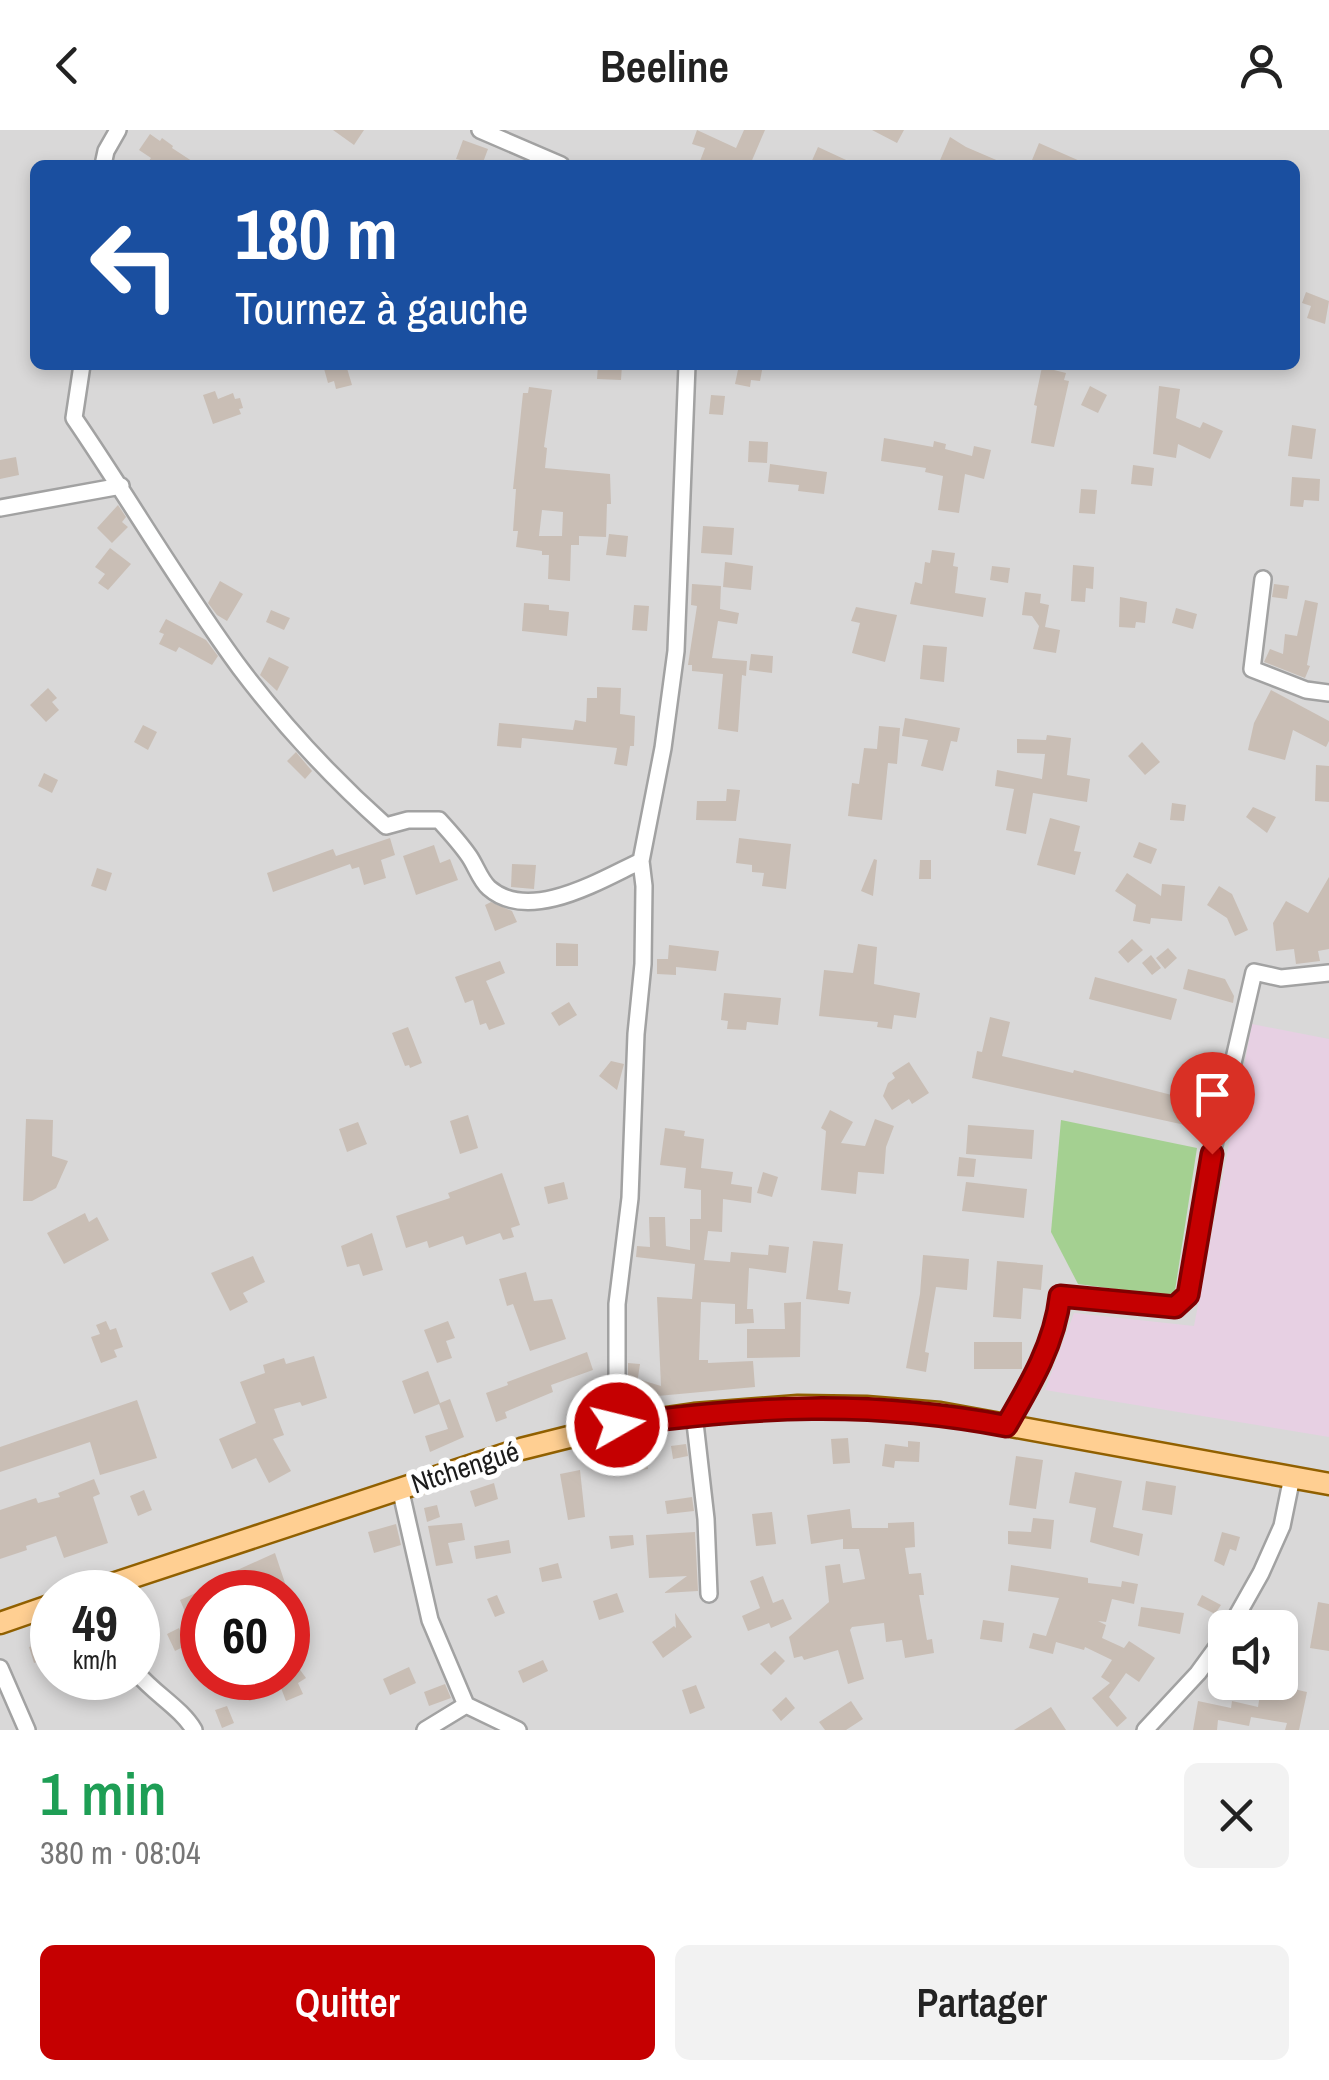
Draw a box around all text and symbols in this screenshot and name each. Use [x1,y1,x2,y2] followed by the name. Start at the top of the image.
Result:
[600,35,729,96] text: Beeline
[40,38,95,93] icon: back
[1234,38,1289,93] icon: person
[235,187,398,281] text: 180 m
[70,200,200,330] icon: left
[235,277,528,338] text: Tournez à gauche
[1170,1052,1255,1155] pin
[1185,1067,1240,1122] icon: arrive
[565,1373,669,1477] position arrow
[406,1432,524,1502] street label: Ntchengué
[180,1570,310,1700] speed limit sign: 60
[72,1589,118,1657] text: 49
[1208,1610,1298,1700] map controls
[1208,1610,1298,1700] button: sound
[73,1643,117,1677] text: km/h
[40,1753,167,1834] text: 1 min
[1184,1763,1289,1868] button: close
[40,1831,200,1874] text: 380 m · 08:04
[40,1945,655,2060] button: Quitter
[675,1945,1289,2060] button: Partager

